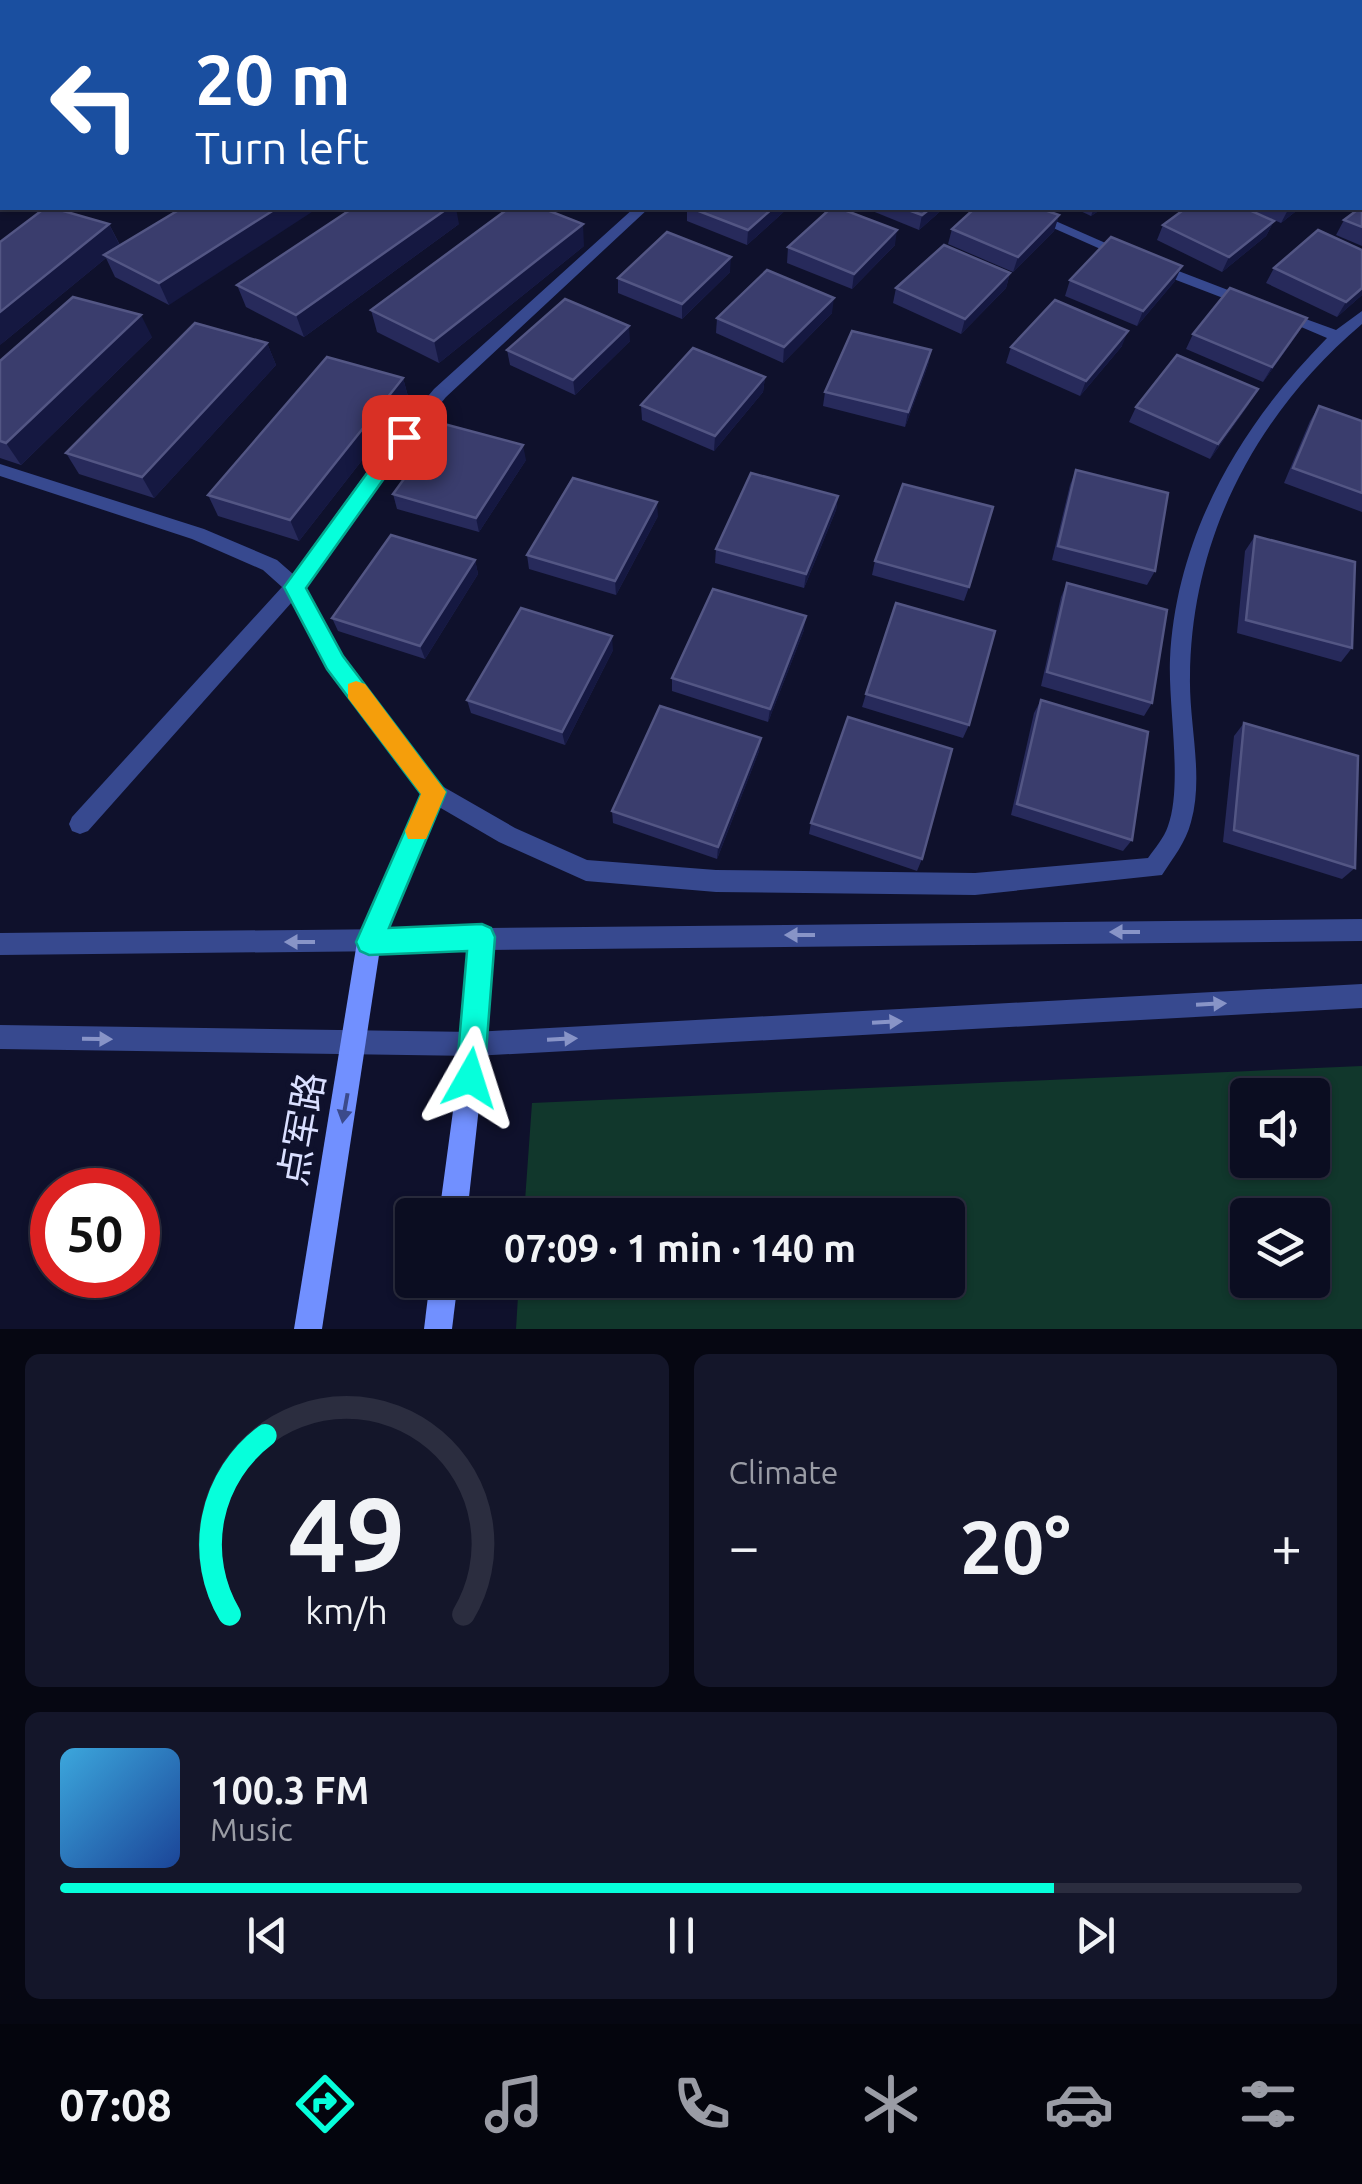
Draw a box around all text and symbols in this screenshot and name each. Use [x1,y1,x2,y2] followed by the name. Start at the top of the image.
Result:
[30,40,160,170] icon: left
[195,40,351,118] text: 20 m
[195,122,369,173] text: Turn left
[362,395,447,480] pin
[377,410,432,465] icon: arrive
[1108,924,1140,940] one-way arrow
[783,927,815,943] one-way arrow
[283,934,315,950] one-way arrow
[1196,996,1228,1012] one-way arrow
[871,1014,903,1030] one-way arrow
[418,1026,522,1130] position arrow
[82,1031,114,1047] one-way arrow
[547,1031,579,1047] one-way arrow
[270,1069,332,1189] street label: 点军路
[1230,1078,1330,1298] map controls
[1230,1078,1330,1178] button: sound
[337,1092,352,1124] one-way arrow
[30,1168,160,1298] speed limit sign: 50
[1230,1198,1330,1298] button: layers
[504,1227,856,1269] text: 07:09 · 1 min · 140 m
[729,1454,839,1490] text: Climate
[288,1475,405,1592] text: 49
[960,1504,1071,1588] text: 20°
[729,1515,760,1576] text: −
[1271,1515,1302,1576] text: +
[305,1591,388,1631] text: km/h
[210,1769,369,1811] text: 100.3 FM
[210,1811,293,1847] text: Music
[240,1908,295,1963] icon: previous
[654,1908,709,1963] icon: pause
[1068,1908,1123,1963] icon: next
[290,2069,360,2139] icon: directions
[479,2069,549,2139] icon: music
[667,2069,737,2139] icon: phone
[856,2069,926,2139] icon: climate
[1044,2069,1114,2139] icon: car
[1233,2069,1303,2139] icon: filters
[59,2079,172,2130] text: 07:08

